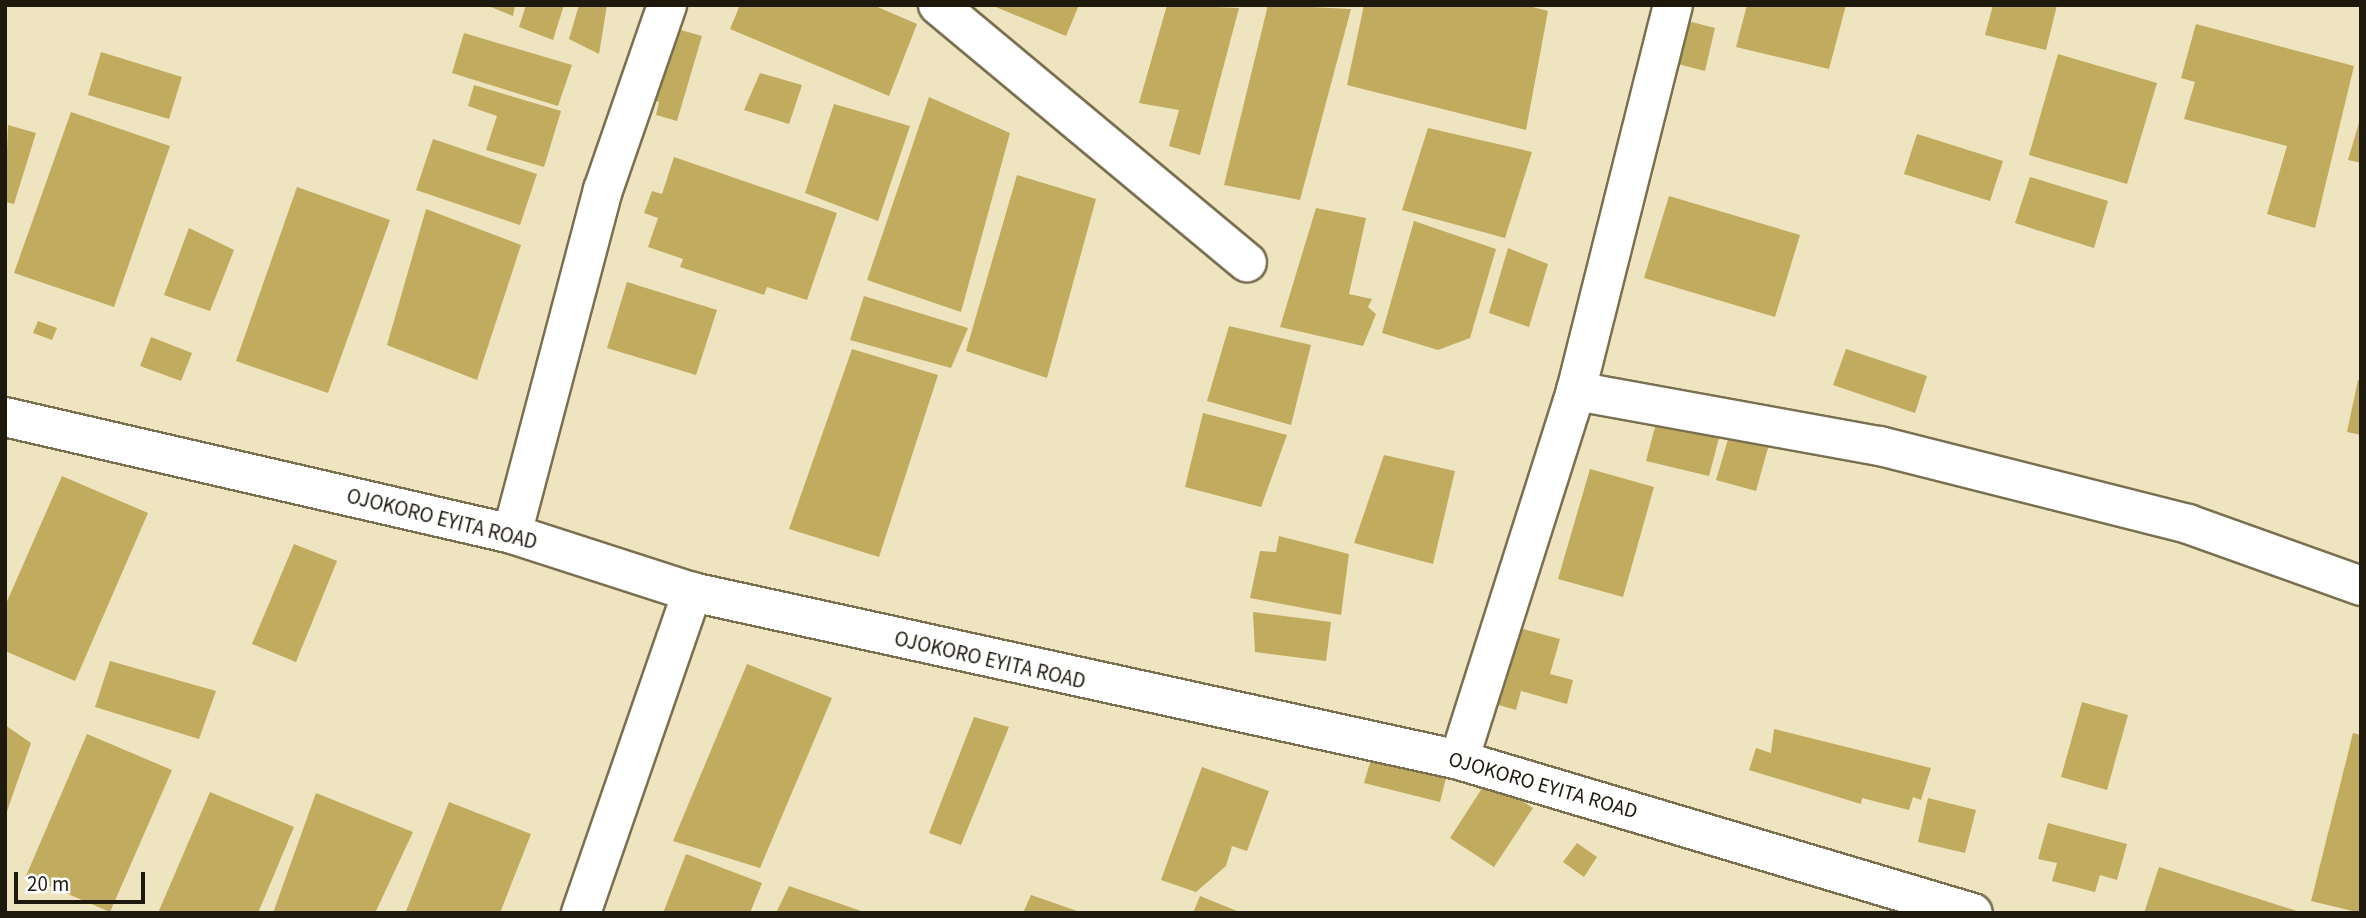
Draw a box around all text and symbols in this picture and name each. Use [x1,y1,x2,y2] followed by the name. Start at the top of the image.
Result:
[344,483,540,555] street label: OJOKORO EYITA ROAD
[892,626,1088,694] street label: OJOKORO EYITA ROAD
[1446,746,1640,824] street label: OJOKORO EYITA ROAD
[18,858,149,902] scale bar
[27,869,69,899] text: 20 m

